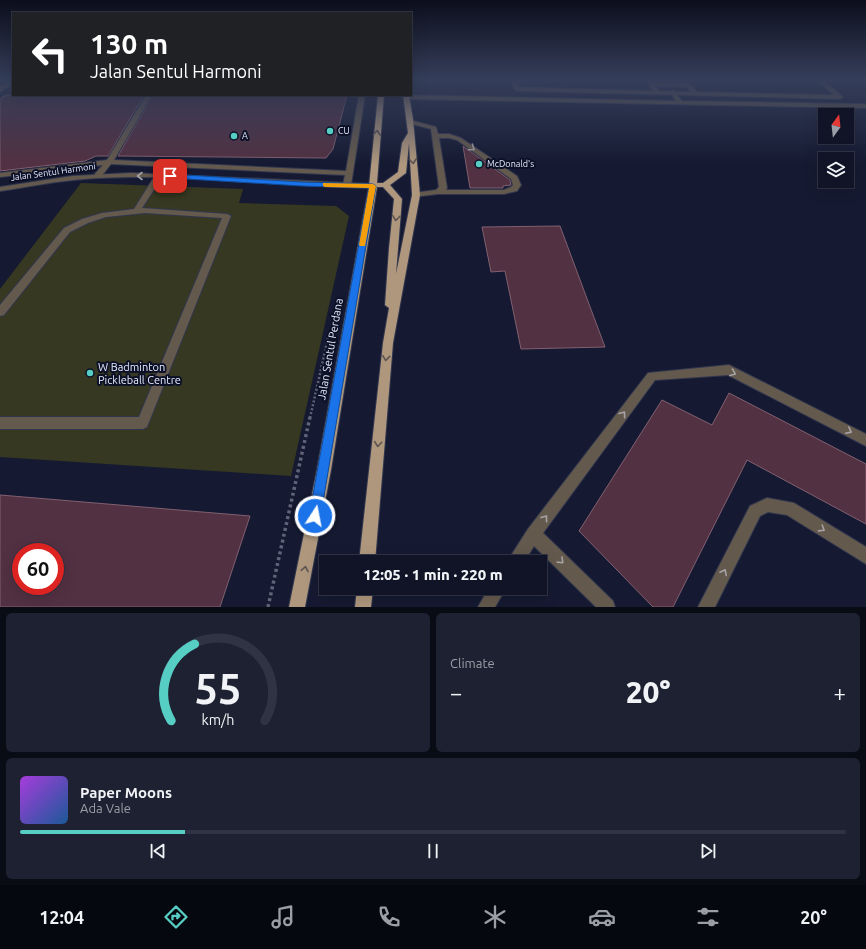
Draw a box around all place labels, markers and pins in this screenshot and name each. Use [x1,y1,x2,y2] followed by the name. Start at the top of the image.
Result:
[325,126,335,136] marker: CU
[338,126,350,136] place label: CU
[229,131,239,141] marker: A
[242,131,248,141] place label: A
[153,159,187,193] pin
[474,159,484,169] marker: McDonald's
[487,159,534,169] place label: McDonald's
[98,361,181,386] place label: W Badminton Pickleball Centre
[85,368,95,378] marker: W Badminton Pickleball Centre

